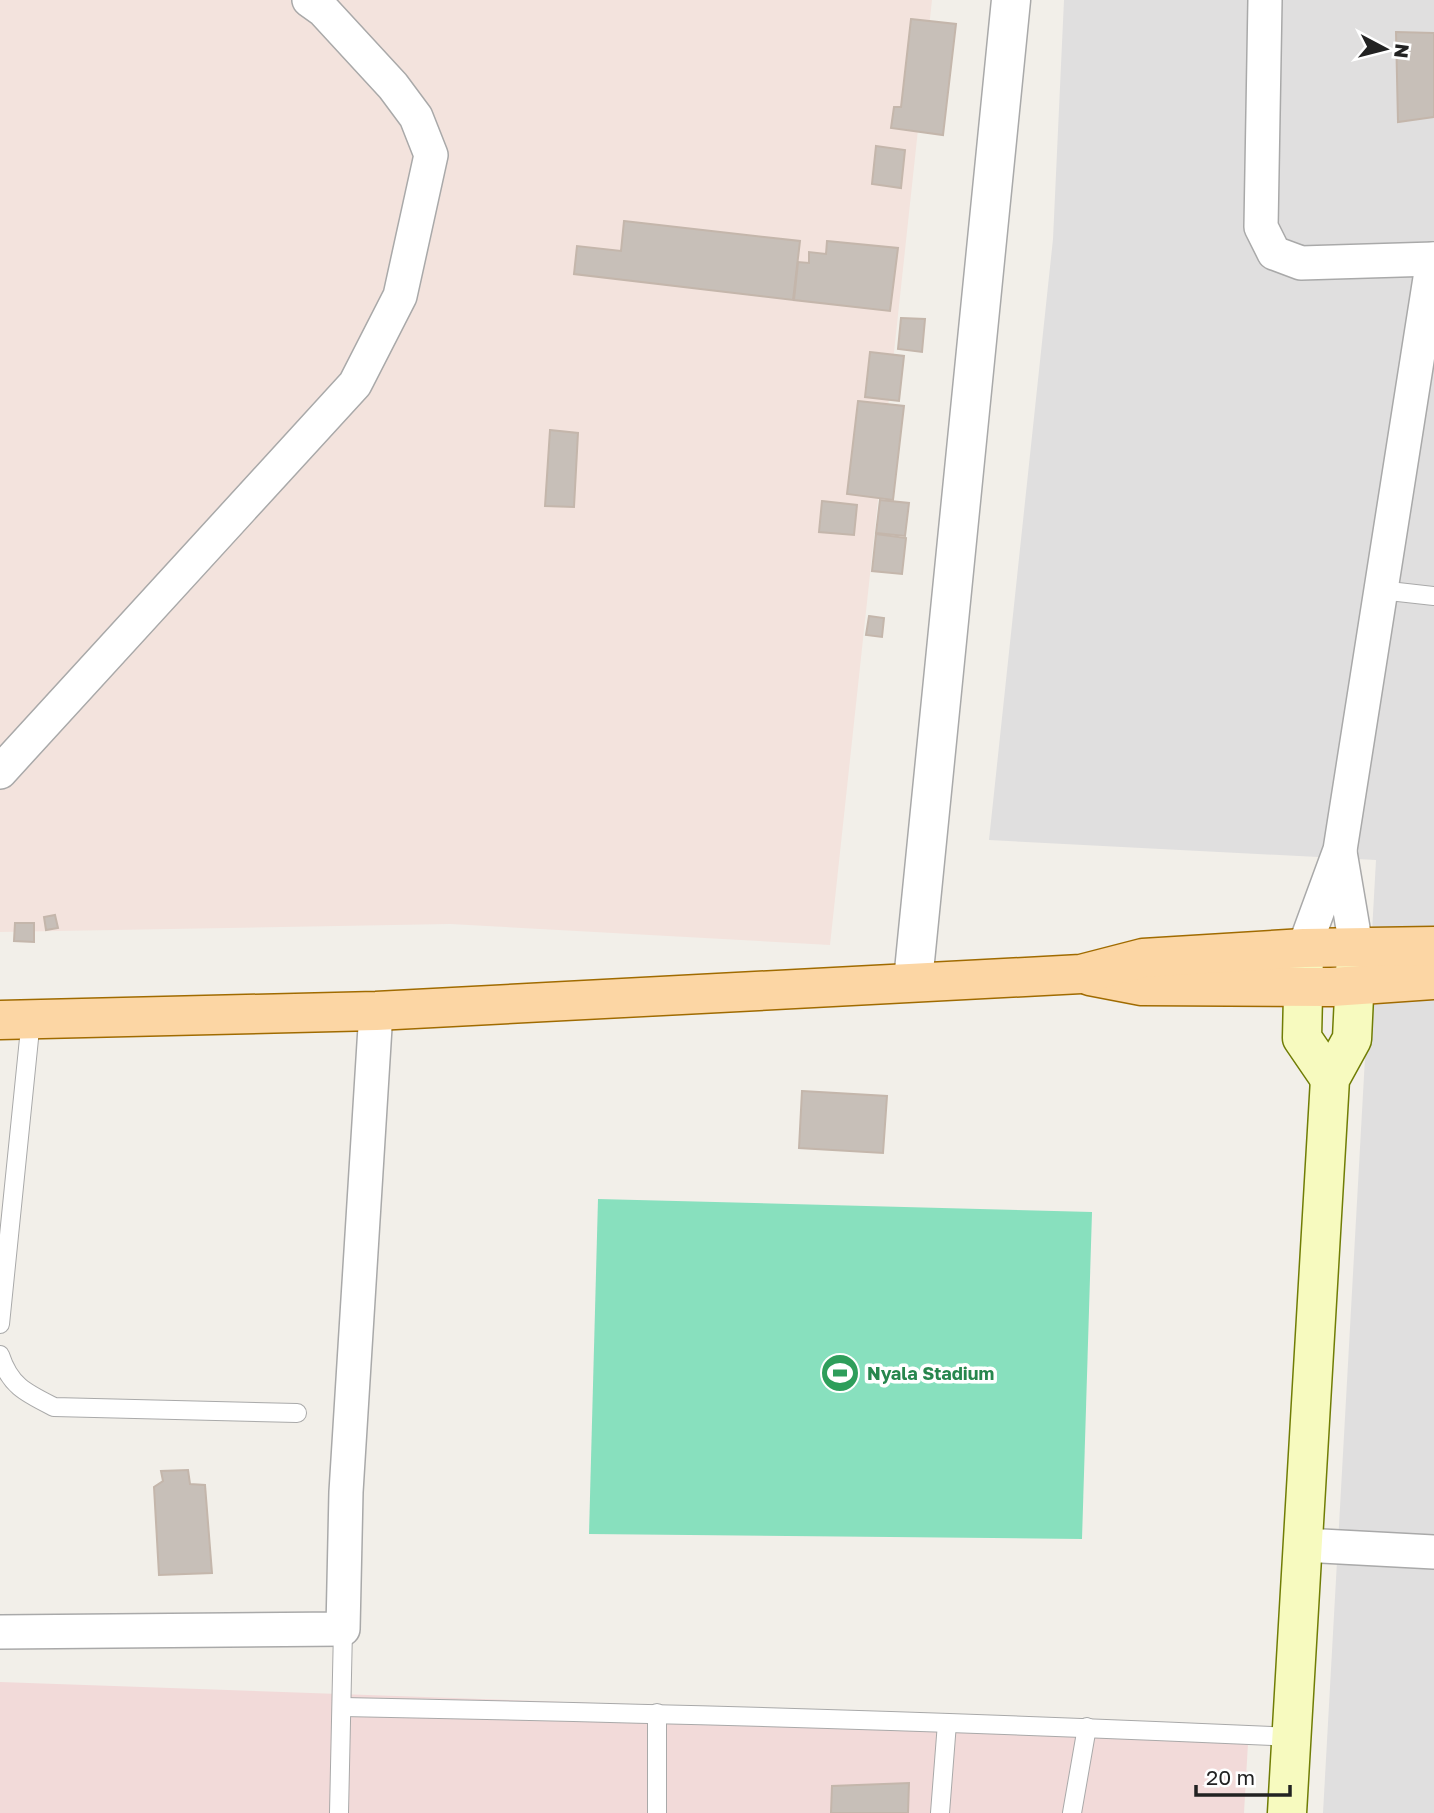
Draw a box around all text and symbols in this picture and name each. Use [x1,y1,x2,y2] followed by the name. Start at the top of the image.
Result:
[1350,14,1420,84] north arrow
[1390,43,1415,60] text: N
[819,1352,861,1394] sports icon: Nyala Stadium
[867,1362,994,1384] place label: Nyala Stadium
[1196,1754,1290,1798] scale bar
[1206,1764,1255,1790] text: 20 m

